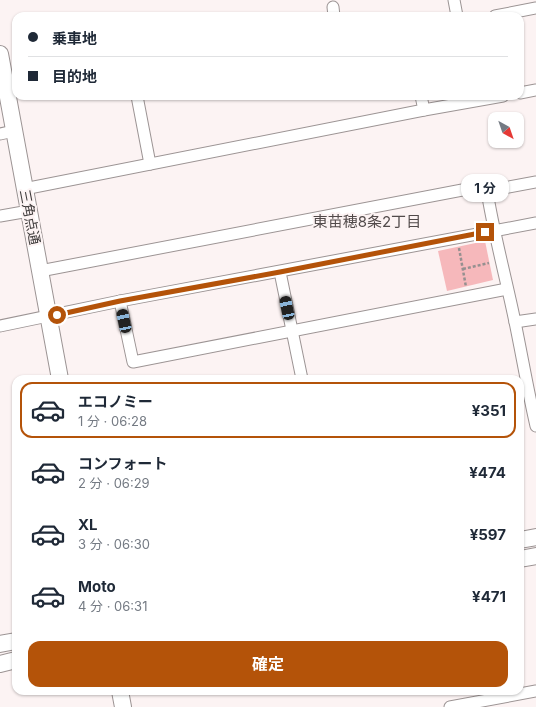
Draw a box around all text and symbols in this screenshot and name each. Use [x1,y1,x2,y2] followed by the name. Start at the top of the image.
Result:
[52,29,97,48] text: 乗車地
[52,67,97,86] text: 目的地
[488,112,524,148] north arrow
[488,112,524,148] map controls
[461,174,509,202] callout: 1 分
[474,180,496,196] text: 1 分
[17,188,44,246] street label: 三角点通
[313,212,421,231] district label: 東苗穂8条2丁目
[476,223,494,241] route end
[279,295,295,321] car
[48,306,66,324] route start
[116,308,132,334] car
[30,392,66,428] icon: car
[78,392,153,411] text: エコノミー
[472,401,506,420] text: ¥351
[78,413,147,429] text: 1 分 · 06:28
[30,454,66,490] icon: car
[78,454,168,473] text: コンフォート
[469,463,506,482] text: ¥474
[78,475,150,491] text: 2 分 · 06:29
[78,515,98,534] text: XL
[30,516,66,552] icon: car
[470,525,506,544] text: ¥597
[78,536,150,552] text: 3 分 · 06:30
[78,577,116,596] text: Moto
[30,578,66,614] icon: car
[472,587,506,606] text: ¥471
[78,598,147,614] text: 4 分 · 06:31
[28,641,508,687] button: 確定

